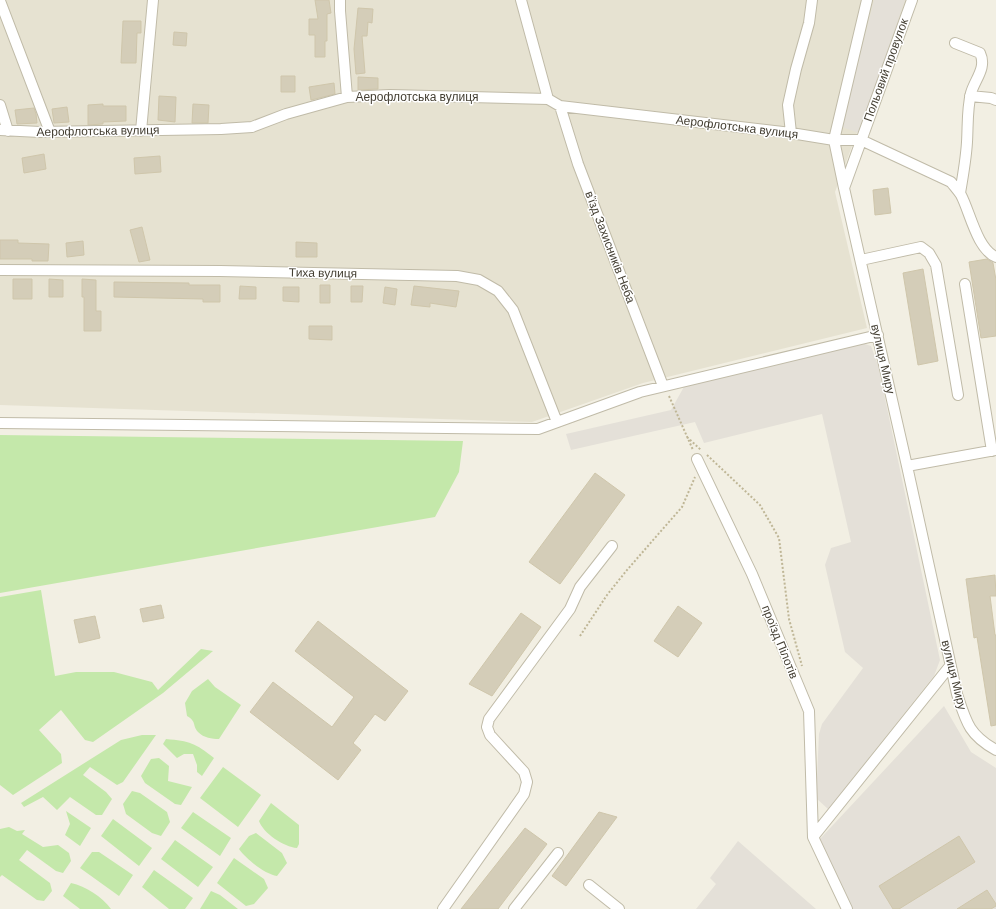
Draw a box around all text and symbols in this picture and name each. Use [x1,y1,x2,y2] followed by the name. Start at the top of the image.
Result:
[860,15,912,124] street label: Польовий провулок
[355,89,479,105] street label: Аерофлотська вулиця
[675,112,799,142] street label: Аерофлотська вулиця
[36,122,160,140] street label: Аерофлотська вулиця
[581,189,639,306] street label: в'їзд Захисників Неба
[289,264,357,282] street label: Тиха вулиця
[867,322,899,396] street label: вулиця Миру
[758,603,802,681] street label: проїзд Пілотів
[938,638,970,712] street label: вулиця Миру

